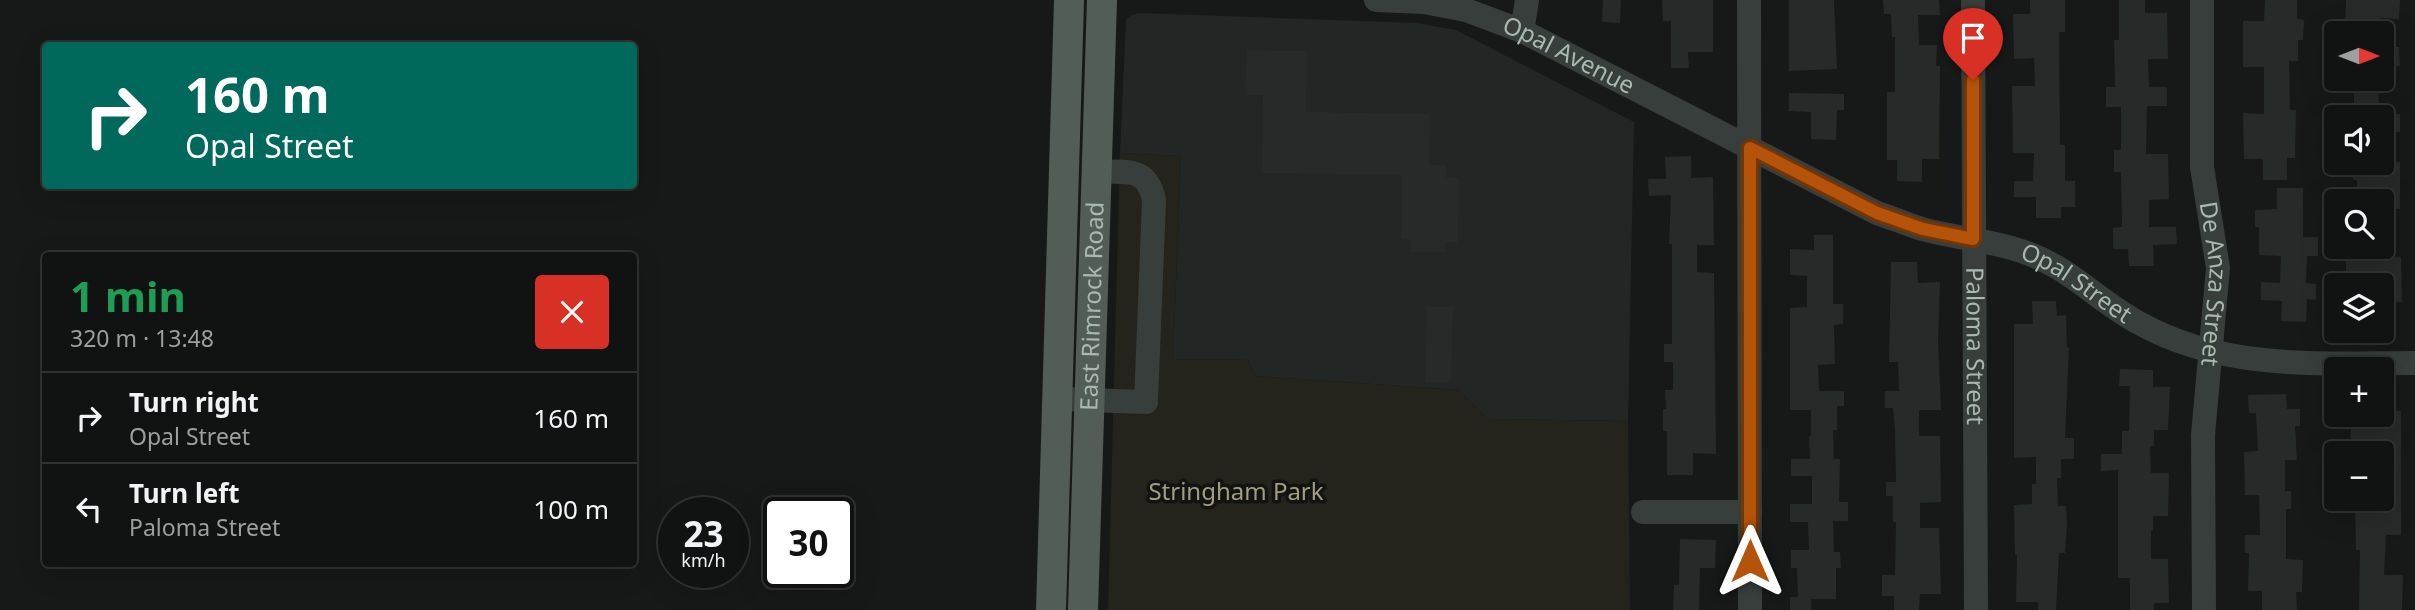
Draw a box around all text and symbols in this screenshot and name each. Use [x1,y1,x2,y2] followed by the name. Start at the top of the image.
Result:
[1498,7,1641,101] street label: Opal Avenue
[1943,8,2003,80] pin
[1954,19,1992,57] icon: arrive
[2324,21,2394,91] north arrow
[2324,21,2394,511] map controls
[185,61,330,127] text: 160 m
[70,70,161,161] icon: right
[2324,105,2394,175] button: sound
[185,124,354,167] text: Opal Street
[2324,189,2394,259] button: search
[2193,199,2236,368] street label: De Anza Street
[1071,201,1111,411] street label: East Rimrock Road
[2017,234,2139,330] street label: Opal Street
[70,267,186,324] text: 1 min
[1959,267,1993,425] street label: Paloma Street
[2324,273,2394,343] button: layers
[535,275,609,349] button: close
[70,322,214,354] text: 320 m · 13:48
[2324,357,2394,427] button: +
[129,384,259,420] text: Turn right
[70,399,108,437] icon: right
[533,400,609,436] text: 160 m
[129,420,250,452] text: Opal Street
[2324,441,2394,511] button: −
[1148,474,1324,507] park label: Stringham Park
[129,475,240,511] text: Turn left
[70,490,108,528] icon: left
[533,491,609,527] text: 100 m
[763,497,854,588] speed limit sign: 30
[683,510,724,557] text: 23
[129,511,280,543] text: Paloma Street
[1713,524,1787,598] position arrow
[681,548,726,572] text: km/h

